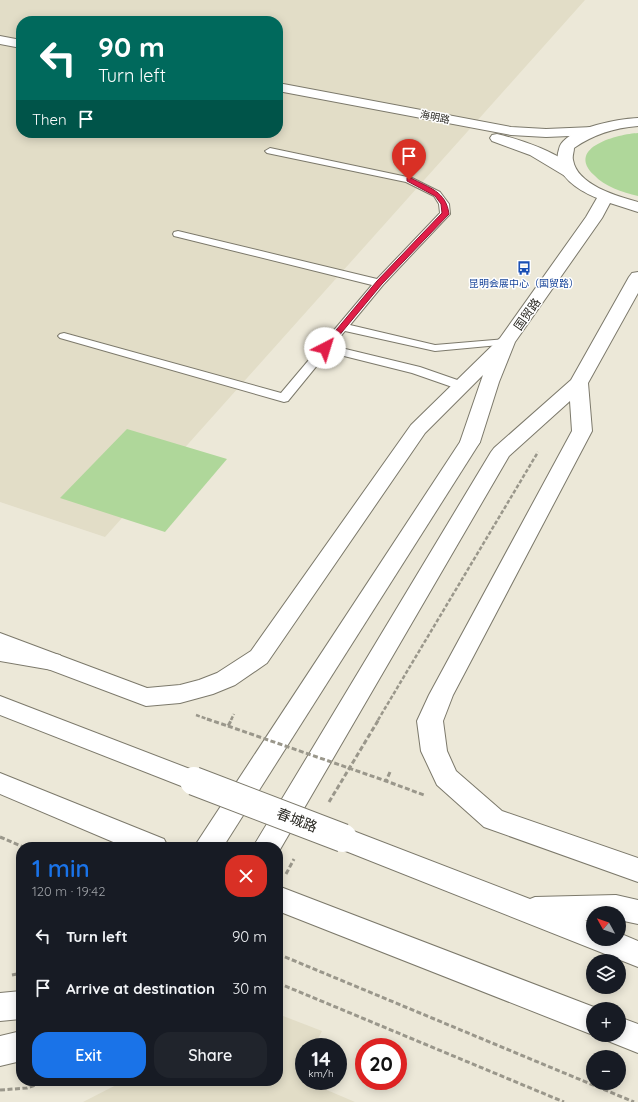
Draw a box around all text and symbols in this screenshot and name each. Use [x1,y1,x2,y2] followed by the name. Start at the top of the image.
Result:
[98,29,165,64] text: 90 m
[32,32,84,84] icon: left
[98,64,166,87] text: Turn left
[75,108,97,130] icon: arrive
[419,108,451,126] street label: 海明路
[32,110,67,129] text: Then
[392,139,426,180] pin
[398,145,420,167] icon: arrive
[516,260,532,276] bus stop icon: 昆明会展中心（国贸路）
[469,277,579,290] place label: 昆明会展中心（国贸路）
[511,295,543,333] street label: 国贸路
[304,327,346,369] position arrow
[274,804,320,836] street label: 春城路
[32,853,90,883] text: 1 min
[225,855,267,897] button: close
[32,883,105,899] text: 120 m · 19:42
[586,906,626,946] north arrow
[586,906,626,1090] map controls
[32,925,54,947] icon: left
[66,927,128,946] text: Turn left
[232,927,267,946] text: 90 m
[586,954,626,994] button: layers
[32,977,54,999] icon: arrive
[66,979,215,998] text: Arrive at destination
[232,979,267,998] text: 30 m
[586,1002,626,1042] button: +
[32,1032,146,1078] button: Exit
[154,1032,267,1078] button: Share
[355,1038,407,1090] speed limit sign: 20
[311,1046,331,1071] text: 14
[586,1050,626,1090] button: −
[308,1067,334,1080] text: km/h

